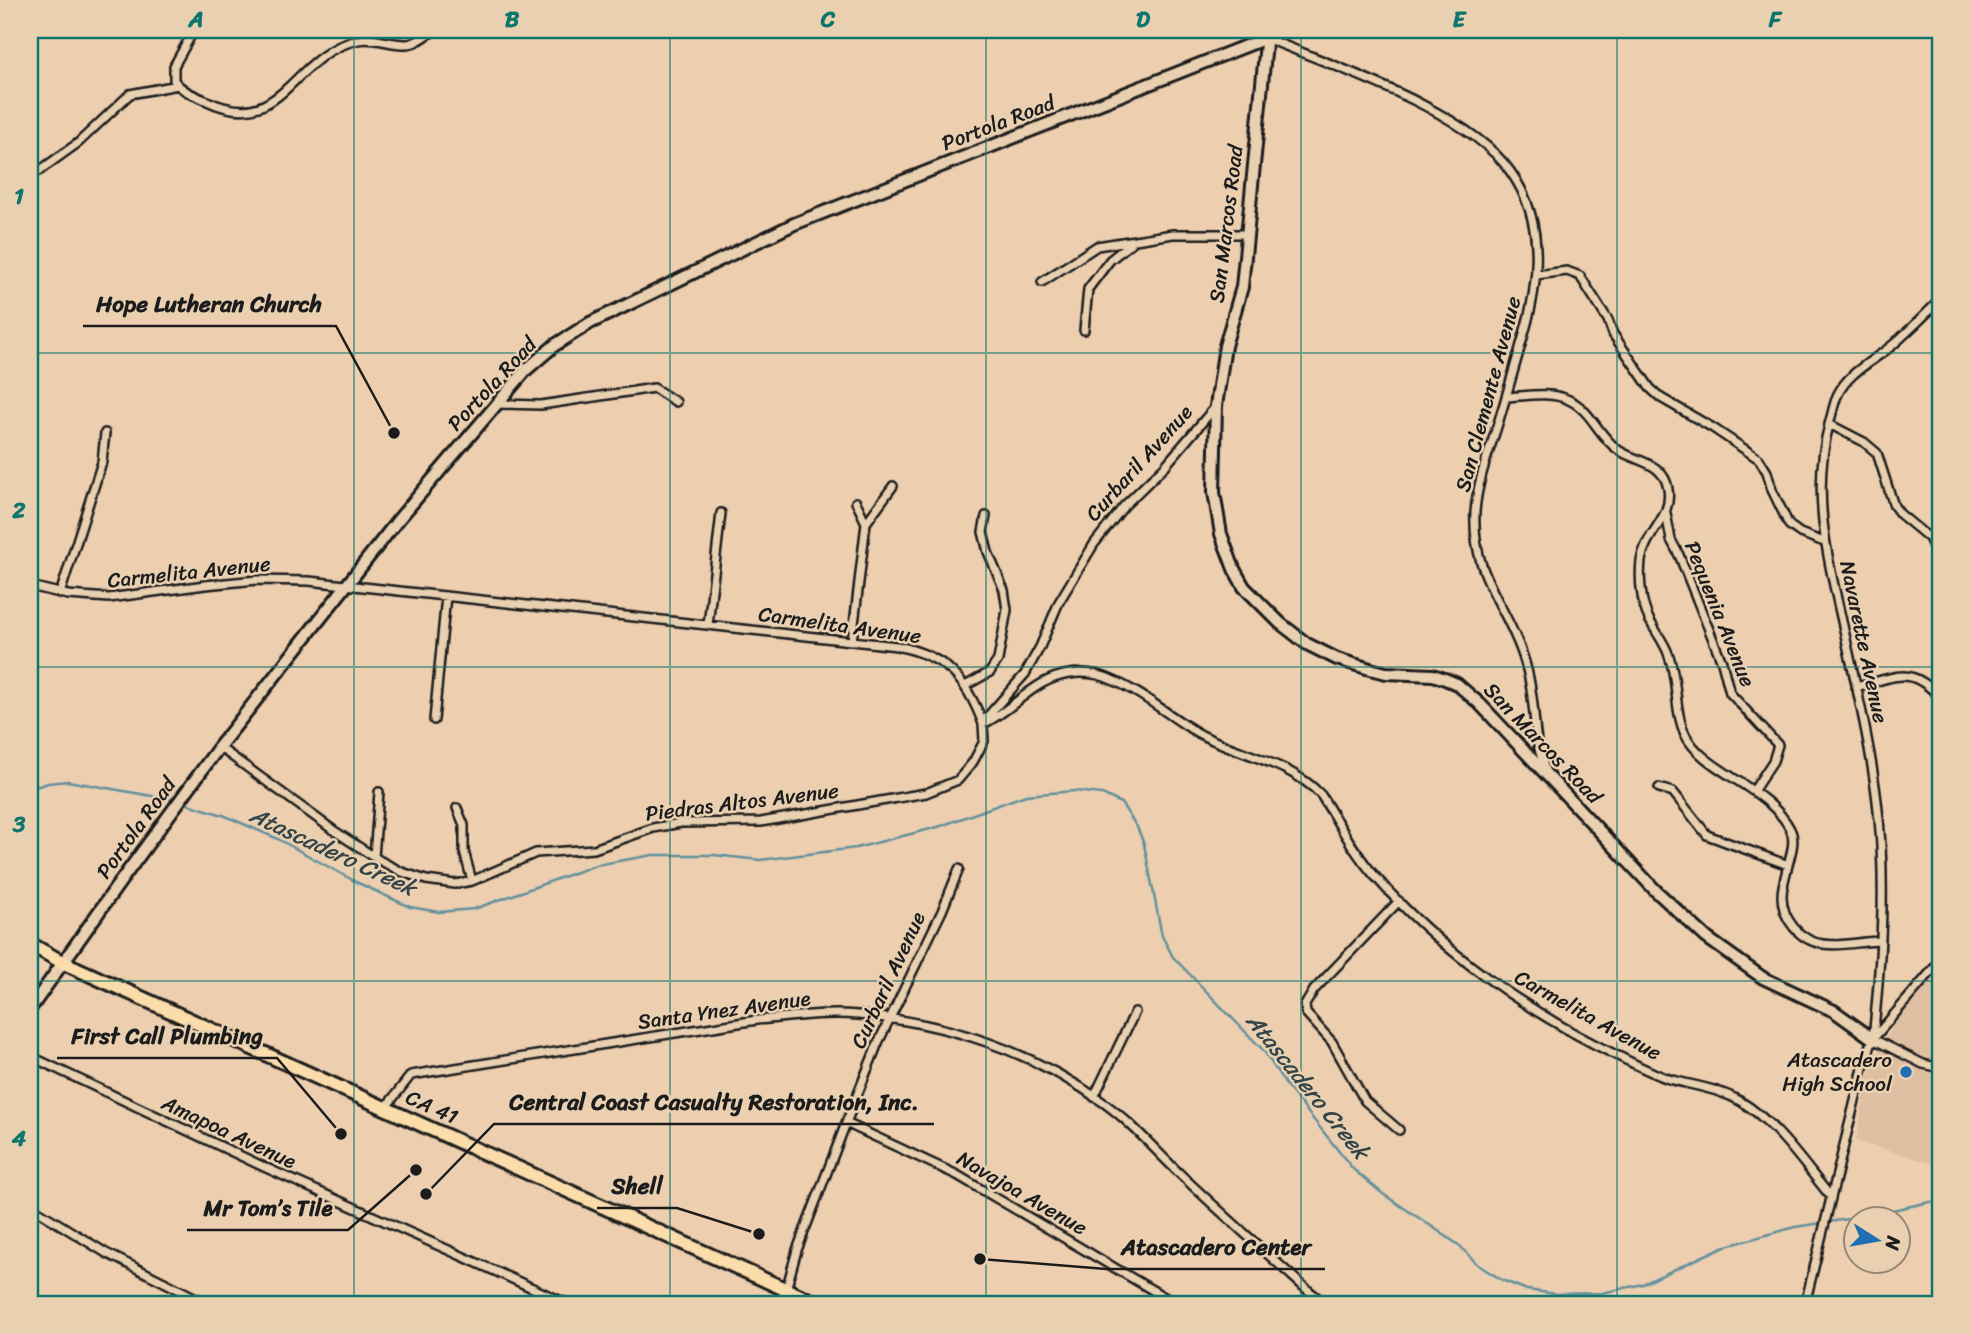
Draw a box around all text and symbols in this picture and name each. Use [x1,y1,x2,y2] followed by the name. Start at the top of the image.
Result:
[187,0,204,40] text: A
[505,0,520,40] text: B
[820,0,836,40] text: C
[1136,0,1151,40] text: D
[1453,0,1468,40] text: E
[1768,0,1783,40] text: F
[936,83,1062,162] street label: Portola Road
[1197,141,1255,305] street label: San Marcos Road
[14,176,24,217] text: 1
[83,282,336,326] callout: Hope Lutheran Church
[95,284,322,325] text: Hope Lutheran Church
[1444,292,1532,496] street label: San Clemente Avenue
[438,326,548,440] street label: Portola Road
[1075,395,1203,531] street label: Curbaril Avenue
[11,490,26,531] text: 2
[1673,535,1767,693] street label: Pequenia Avenue
[105,545,273,599] street label: Carmelita Avenue
[1828,557,1900,727] street label: Navarette Avenue
[756,595,924,655] street label: Carmelita Avenue
[1474,673,1613,815] street label: San Marcos Road
[86,767,187,887] street label: Portola Road
[643,771,841,833] street label: Piedras Altos Avenue
[242,795,425,909] water label: Atascadero Creek
[12,804,26,845] text: 3
[840,905,936,1055] street label: Curbaril Avenue
[1507,959,1669,1071] street label: Carmelita Avenue
[635,979,813,1041] street label: Santa Ynez Avenue
[1235,1003,1382,1171] water label: Atascadero Creek
[57,1014,277,1058] callout: First Call Plumbing
[70,1016,263,1057] text: First Call Plumbing
[1782,1041,1893,1103] place label: Atascadero High School
[1898,1064,1914,1080] marker: Atascadero High School
[399,1079,465,1135] street label: CA 41
[494,1080,934,1124] callout: Central Coast Casualty Restoration, Inc.
[508,1082,919,1123] text: Central Coast Casualty Restoration, Inc.
[154,1084,303,1180] street label: Amapoa Avenue
[11,1118,27,1159] text: 4
[949,1140,1095,1246] street label: Navajoa Avenue
[597,1164,677,1208] callout: Shell
[610,1166,664,1207] text: Shell
[187,1186,348,1230] callout: Mr Tom’s Tile
[202,1188,333,1229] text: Mr Tom’s Tile
[1842,1204,1912,1274] north arrow
[1106,1225,1325,1269] callout: Atascadero Center
[1120,1227,1313,1268] text: Atascadero Center
[1876,1233,1911,1254] text: N

